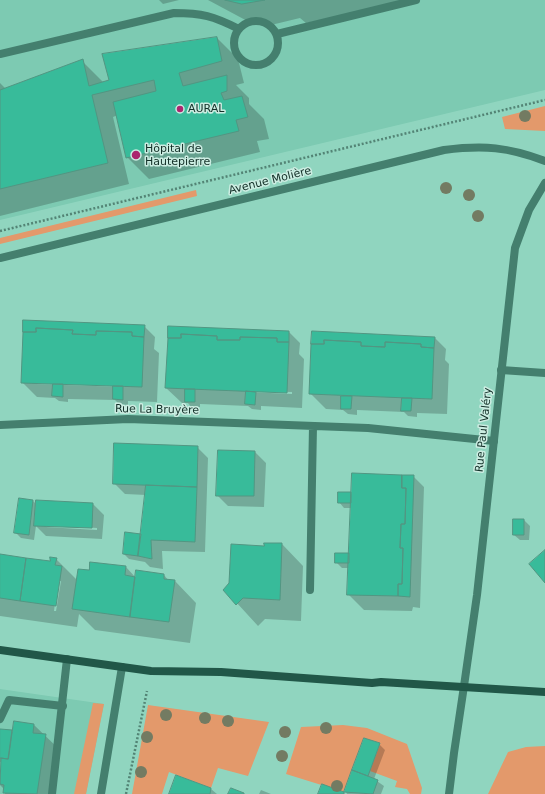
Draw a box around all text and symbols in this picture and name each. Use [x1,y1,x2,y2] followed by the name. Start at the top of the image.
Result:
[188,102,224,116] place label: AURAL
[175,104,185,114] marker: AURAL
[145,142,210,168] place label: Hôpital de Hautepierre
[130,149,142,161] marker: Hôpital de Hautepierre
[227,164,313,198] street label: Avenue Molière
[473,387,495,473] street label: Rue Paul Valéry
[115,403,199,417] street label: Rue La Bruyère

